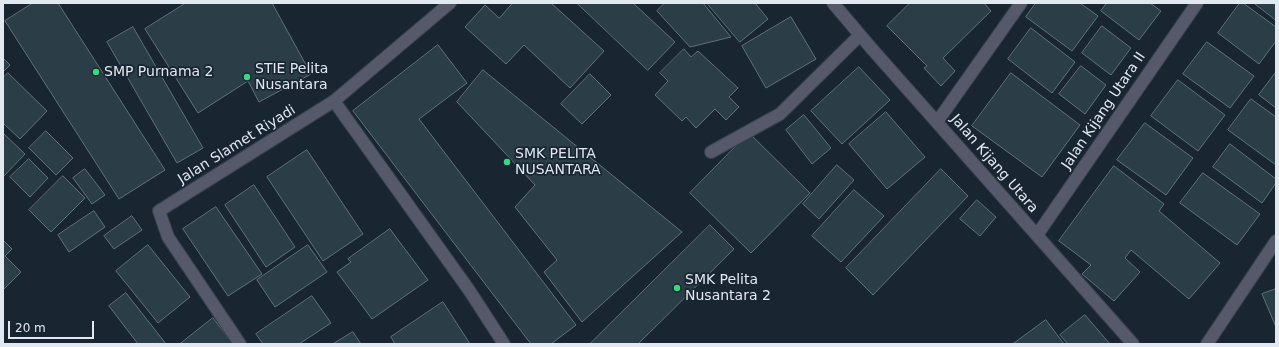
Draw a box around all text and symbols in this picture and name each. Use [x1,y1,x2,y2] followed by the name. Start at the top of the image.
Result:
[1059,49,1149,173] street label: Jalan Kijang Utara II
[255,61,328,94] place label: STIE Pelita Nusantara
[104,64,213,80] place label: SMP Purnama 2
[91,67,101,77] marker: SMP Purnama 2
[242,72,252,82] marker: STIE Pelita Nusantara
[175,102,299,188] street label: Jalan Slamet Riyadi
[947,111,1041,217] street label: Jalan Kijang Utara
[515,146,601,178] place label: SMK PELITA NUSANTARA
[502,157,512,167] marker: SMK PELITA NUSANTARA
[685,272,771,304] place label: SMK Pelita Nusantara 2
[672,283,682,293] marker: SMK Pelita Nusantara 2
[10,313,96,339] scale bar
[15,321,46,335] text: 20 m

